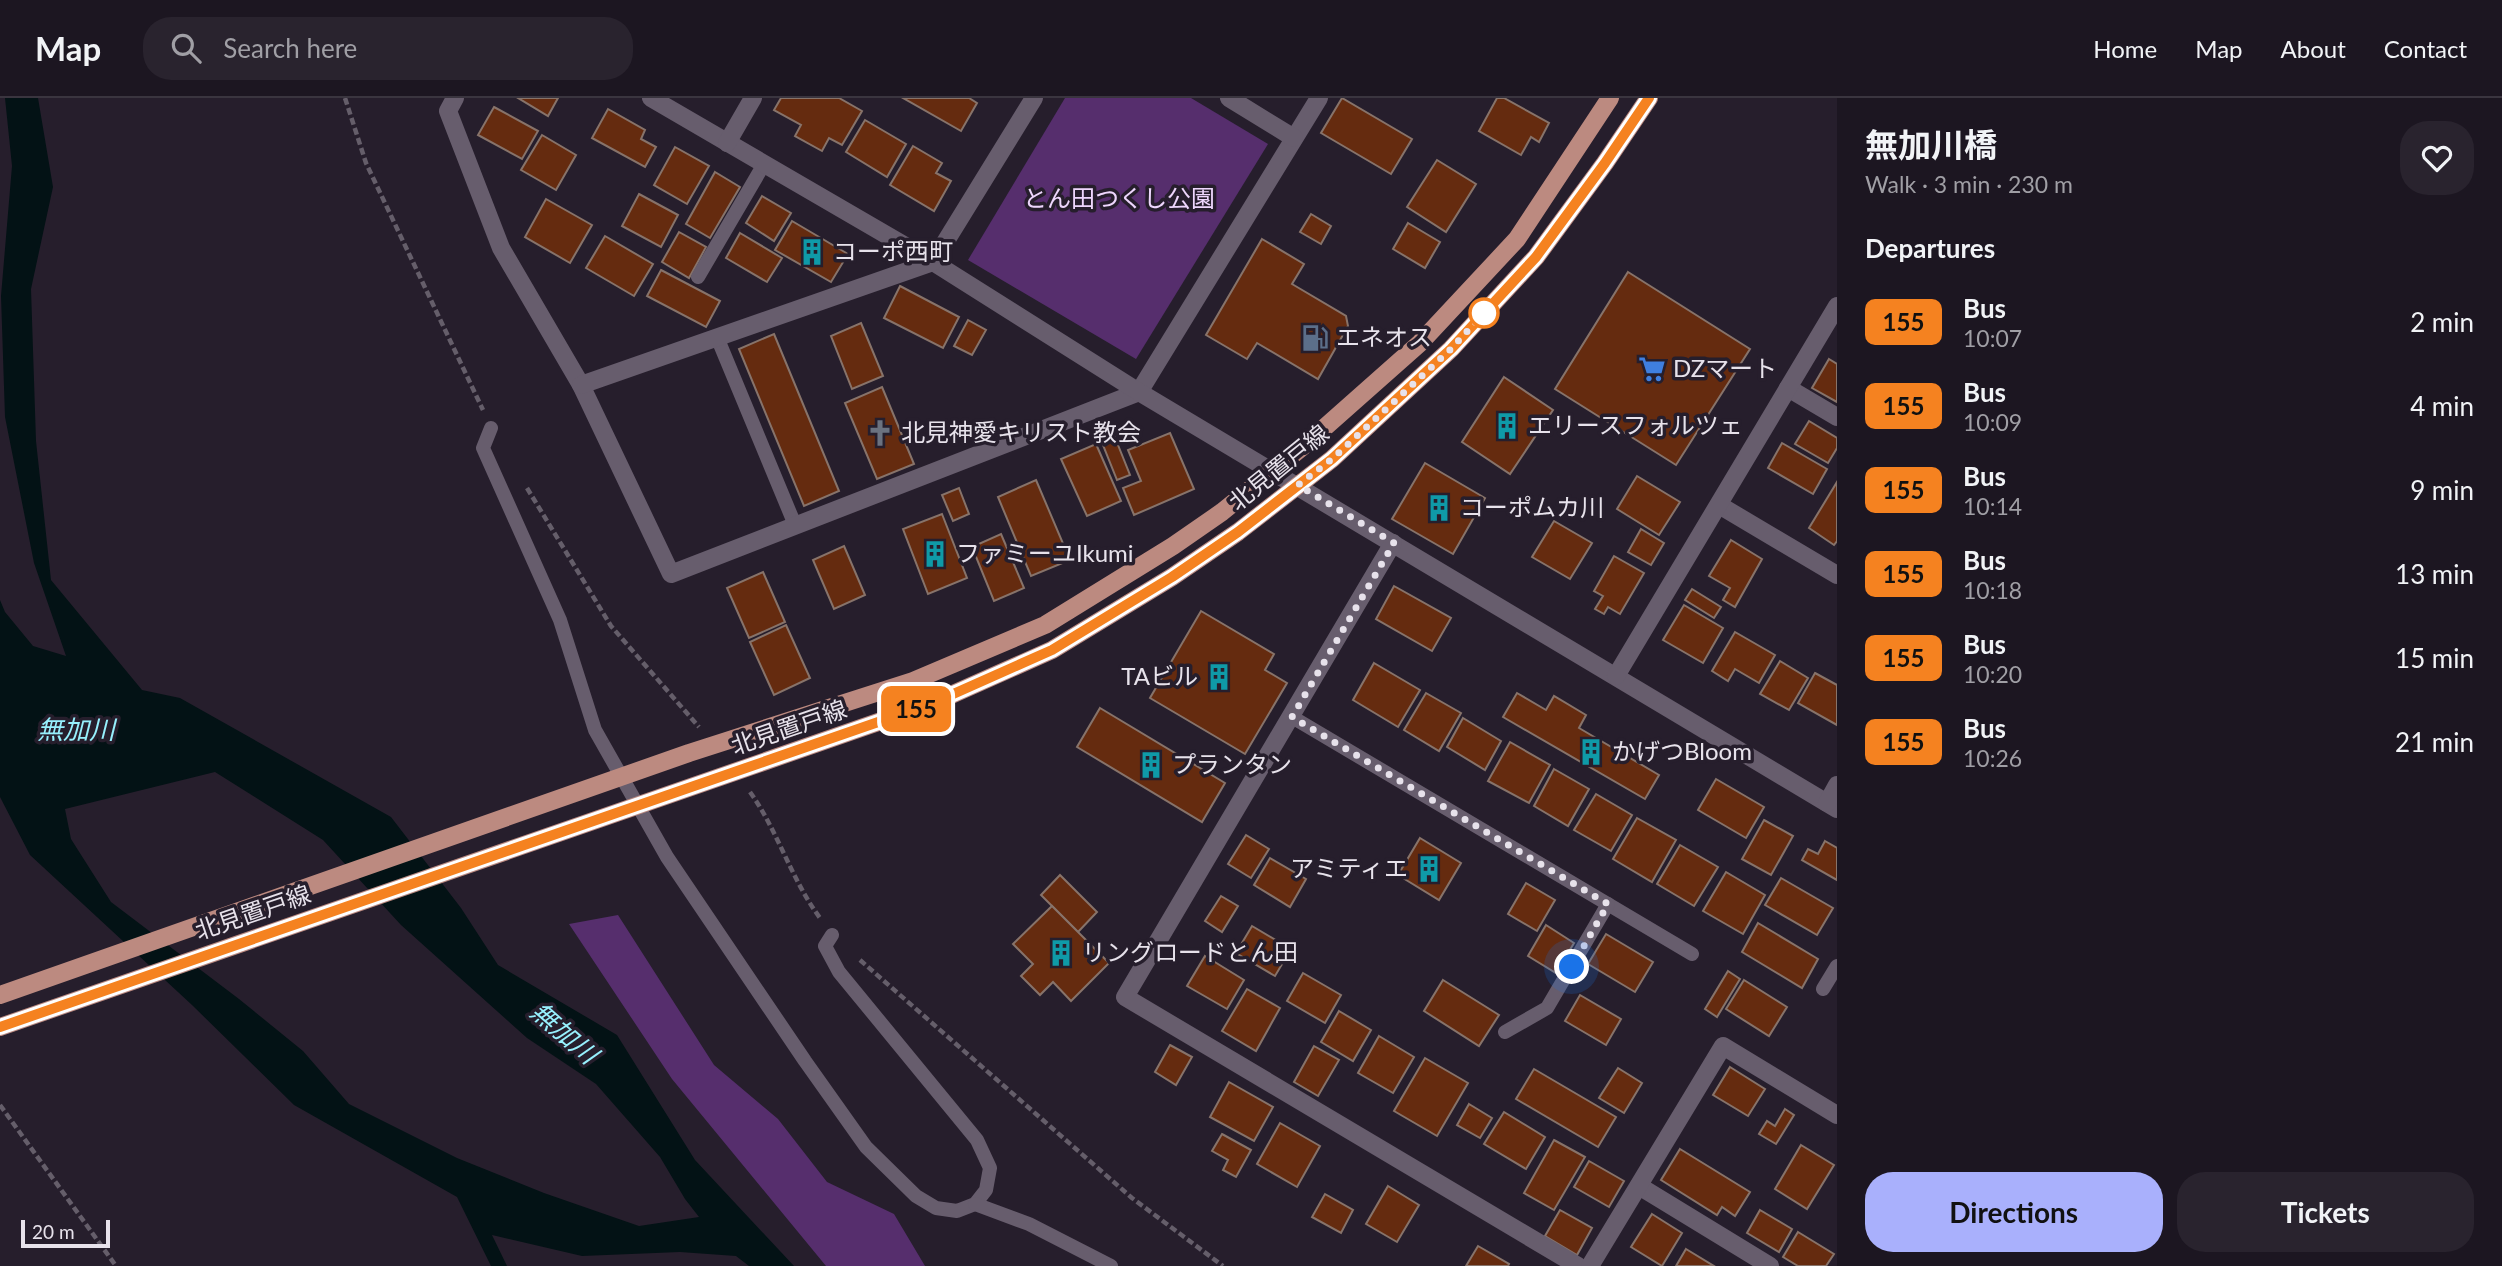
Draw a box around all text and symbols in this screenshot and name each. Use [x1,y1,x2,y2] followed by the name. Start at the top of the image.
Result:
[143,17,633,80] search box
[35,28,101,68] text: Map
[167,29,205,67] icon: search
[223,32,357,64] text: Search here
[2093,34,2157,63] text: Home
[2195,34,2243,63] text: Map
[2281,34,2346,63] text: About
[2384,34,2467,63] text: Contact
[2400,121,2474,195] button: heart
[1865,124,1997,164] text: 無加川橋
[1865,170,2073,198] text: Walk · 3 min · 230 m
[1023,183,1215,212] park label: とん田つくし公園
[1865,232,1995,264] text: Departures
[833,236,953,265] place label: コーポ西町
[797,237,827,267] building icon: コーポ西町
[1963,292,2006,324] text: Bus
[1469,298,1499,328] unlabelled marker
[2410,306,2474,338] text: 2 min
[1883,307,1924,336] text: 155
[1336,322,1432,351] place label: エネオス
[1300,323,1330,353] fuel station icon: エネオス
[1963,324,2022,352] text: 10:07
[1673,353,1777,382] place label: DZマート
[1637,354,1667,384] supermarket icon: DZマート
[1963,376,2006,408] text: Bus
[2410,390,2474,422] text: 4 min
[1883,391,1924,420] text: 155
[1963,408,2022,436] text: 10:09
[1528,410,1743,439] place label: エリースフォルツェ
[1492,411,1522,441] building icon: エリースフォルツェ
[901,417,1141,446] place label: 北見神愛キリスト教会
[865,418,895,448] church icon: 北見神愛キリスト教会
[1222,418,1334,516] street label: 北見置戸線
[1963,460,2006,492] text: Bus
[2410,474,2474,506] text: 9 min
[1883,475,1924,504] text: 155
[1460,492,1604,521] place label: コーポムカ川
[1963,492,2022,520] text: 10:14
[1424,493,1454,523] building icon: コーポムカ川
[956,538,1134,567] place label: ファミーユIkumi
[920,539,950,569] building icon: ファミーユIkumi
[1963,544,2006,576] text: Bus
[2395,558,2474,590] text: 13 min
[1883,559,1924,588] text: 155
[1963,576,2022,604] text: 10:18
[1963,628,2006,660] text: Bus
[2395,642,2474,674] text: 15 min
[1883,643,1924,672] text: 155
[1963,660,2022,688] text: 10:20
[1121,661,1198,690] place label: TAビル
[1204,662,1234,692] building icon: TAビル
[876,686,956,732] line badge: 155
[727,693,850,760] street label: 北見置戸線
[895,694,937,723] text: 155
[1963,712,2006,744] text: Bus
[37,713,118,745] water label: 無加川
[2395,726,2474,758] text: 21 min
[1883,727,1924,756] text: 155
[1612,736,1752,765] place label: かげつBloom
[1576,737,1606,767] building icon: かげつBloom
[1963,744,2022,772] text: 10:26
[1172,749,1292,778] place label: プランタン
[1136,750,1166,780] building icon: プランタン
[1290,853,1408,882] place label: アミティエ
[1414,854,1444,884] building icon: アミティエ
[191,878,314,945] street label: 北見置戸線
[1082,937,1298,966] place label: リングロードとん田
[1046,938,1076,968] building icon: リングロードとん田
[1554,949,1589,984] your location
[525,995,607,1072] water label: 無加川
[1865,1172,2163,1252] button: Directions
[2177,1172,2474,1252] button: Tickets
[21,1217,110,1249] scale bar
[32,1220,75,1243] text: 20 m

